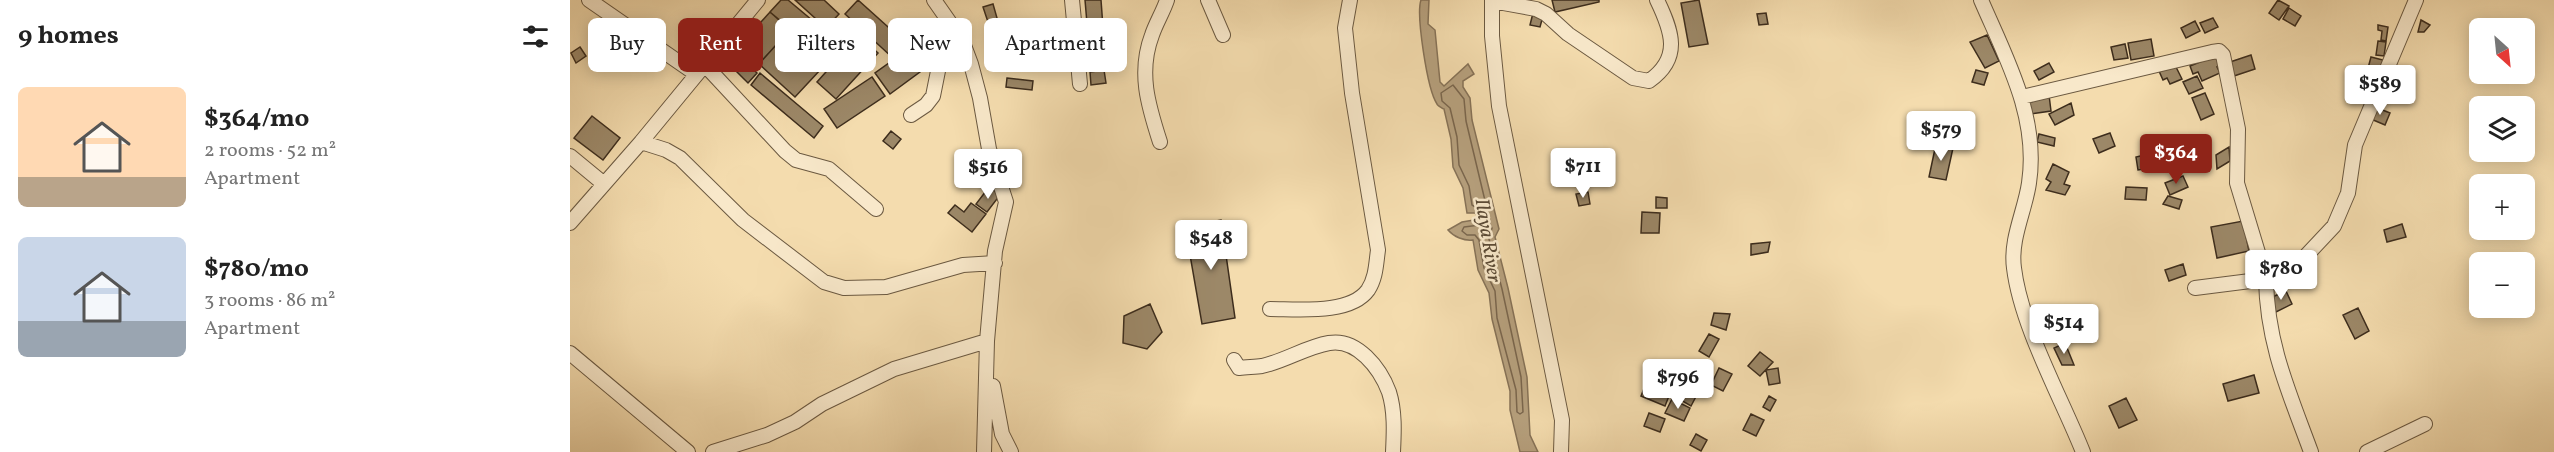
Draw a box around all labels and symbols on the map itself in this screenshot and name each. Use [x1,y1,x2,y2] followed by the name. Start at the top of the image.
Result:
[2469,18,2535,84] north arrow
[2344,65,2416,116] pin: $589
[1905,111,1977,162] pin: $579
[2140,134,2212,185] pin: $364
[1547,148,1619,199] pin: $711
[952,149,1024,200] pin: $516
[1467,196,1508,285] water label: Ilaya River
[1175,220,1247,271] pin: $548
[2245,250,2317,301] pin: $780
[2028,304,2100,355] pin: $514
[1642,359,1714,410] pin: $796

